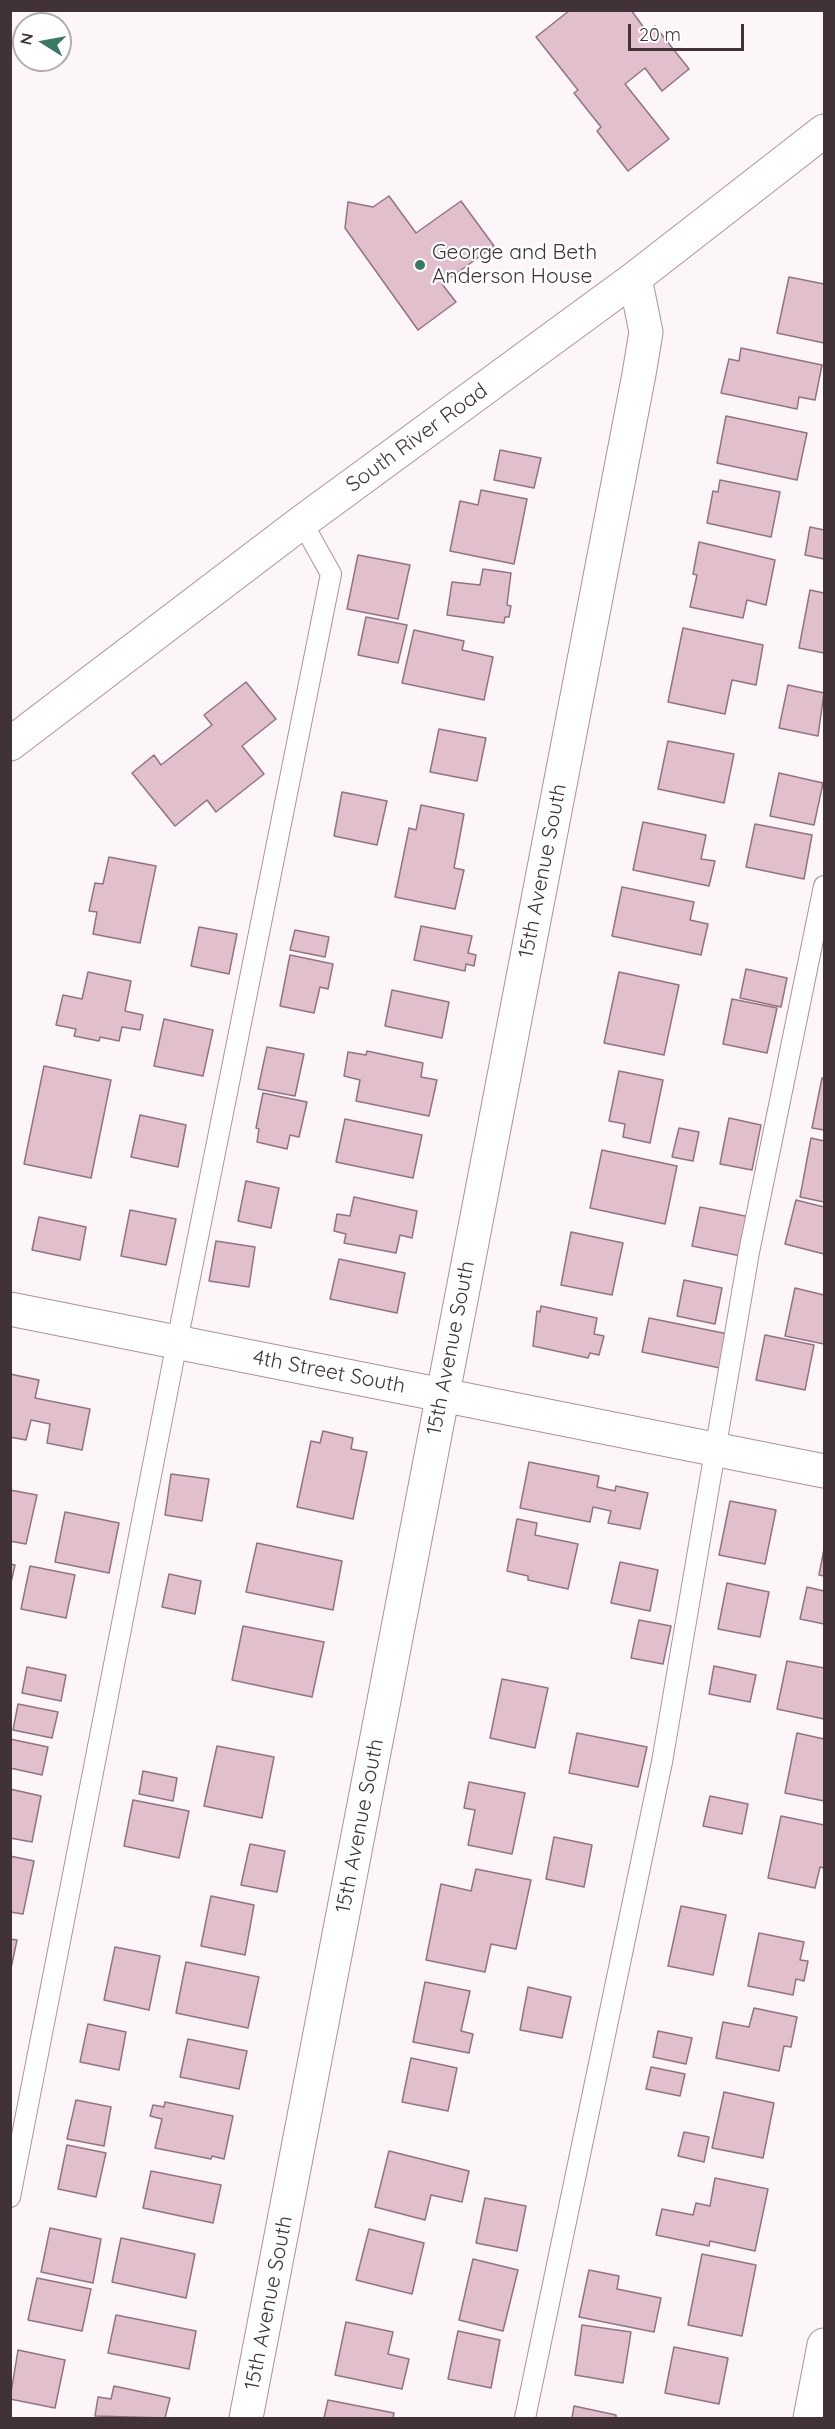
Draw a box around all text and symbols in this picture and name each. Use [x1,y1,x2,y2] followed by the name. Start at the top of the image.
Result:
[12,12,72,72] north arrow
[631,12,746,50] scale bar
[639,23,681,46] text: 20 m
[15,31,37,47] text: N
[432,240,597,290] place label: George and Beth Anderson House
[413,258,427,272] marker: George and Beth Anderson House
[341,378,493,498] street label: South River Road
[514,782,572,960] street label: 15th Avenue South
[422,1259,480,1437] street label: 15th Avenue South
[251,1345,407,1399] street label: 4th Street South
[331,1737,389,1915] street label: 15th Avenue South
[240,2214,298,2392] street label: 15th Avenue South

